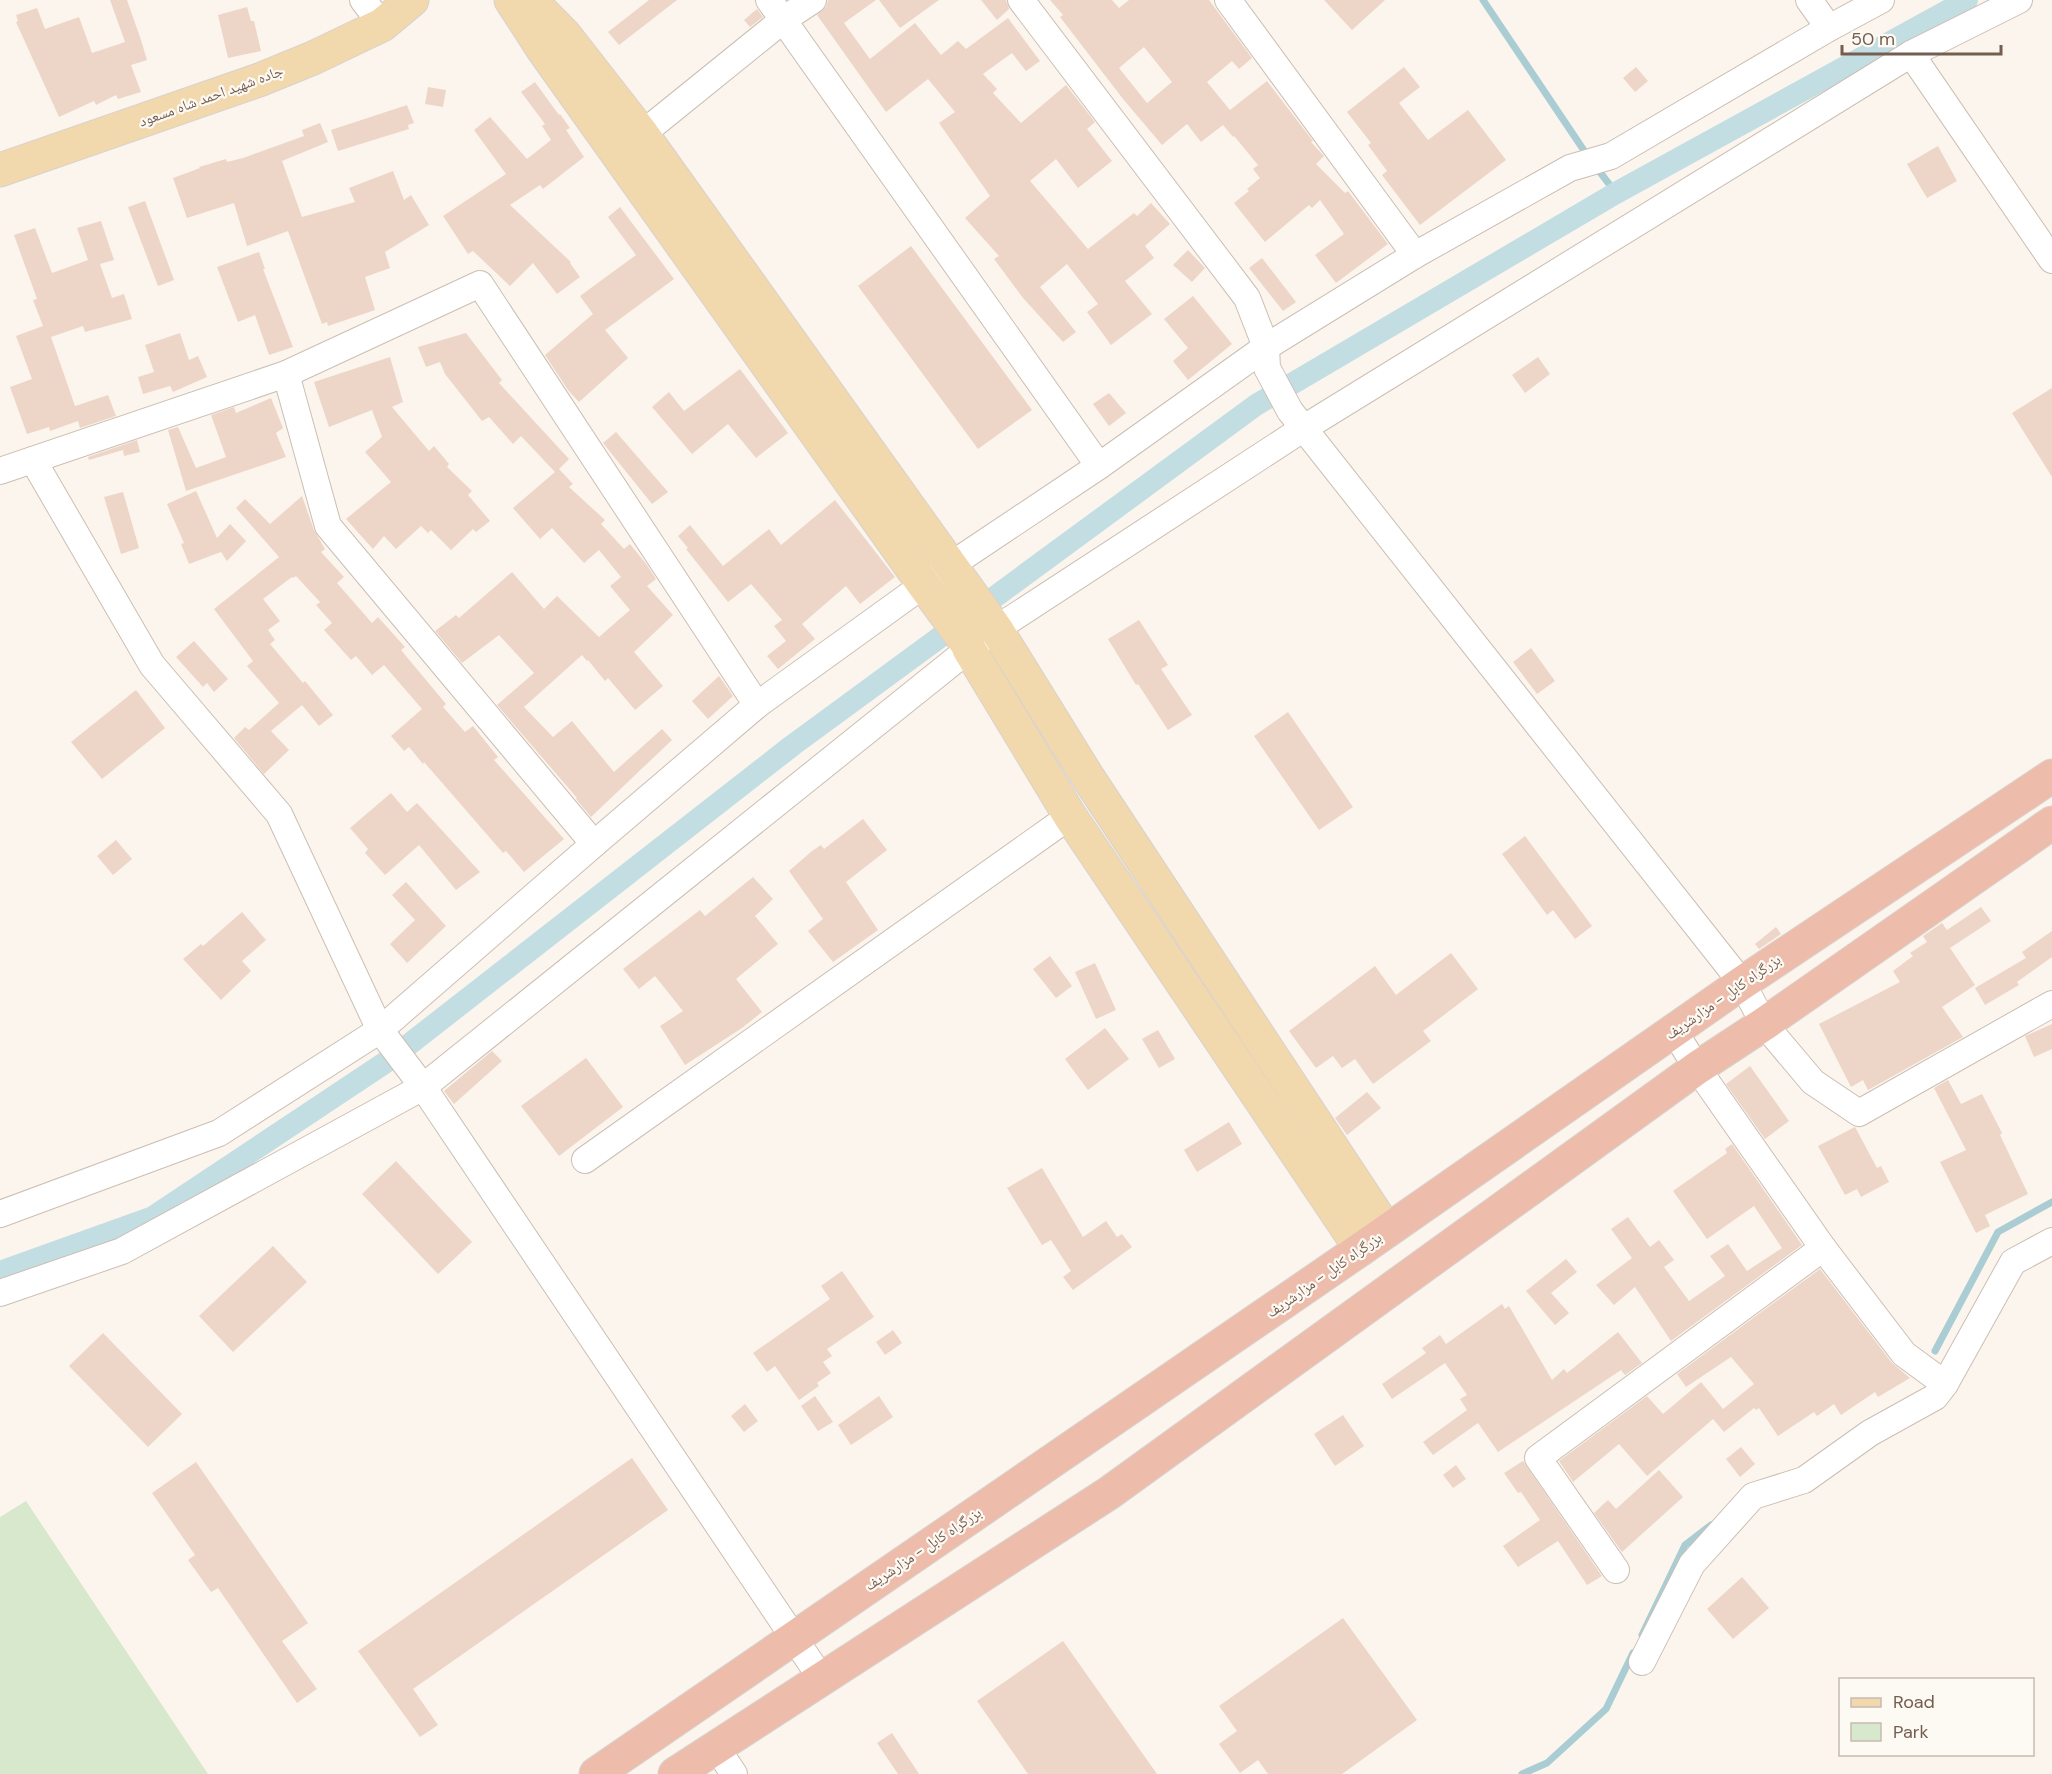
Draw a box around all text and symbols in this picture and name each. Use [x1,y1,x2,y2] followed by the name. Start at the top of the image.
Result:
[1842,18,2001,56] scale bar
[1851,27,1895,51] text: 50 m
[136,60,286,131] street label: جاده شهيد احمد شاه مسعود
[1661,950,1785,1044] street label: بزرگراه کابل - مزارشریف
[1262,1228,1386,1322] street label: بزرگراه کابل - مزارشریف
[861,1503,985,1595] street label: بزرگراه کابل - مزارشریف
[1839,1678,2034,1756] legend
[1893,1690,1935,1714] text: Road
[1893,1720,1929,1744] text: Park

